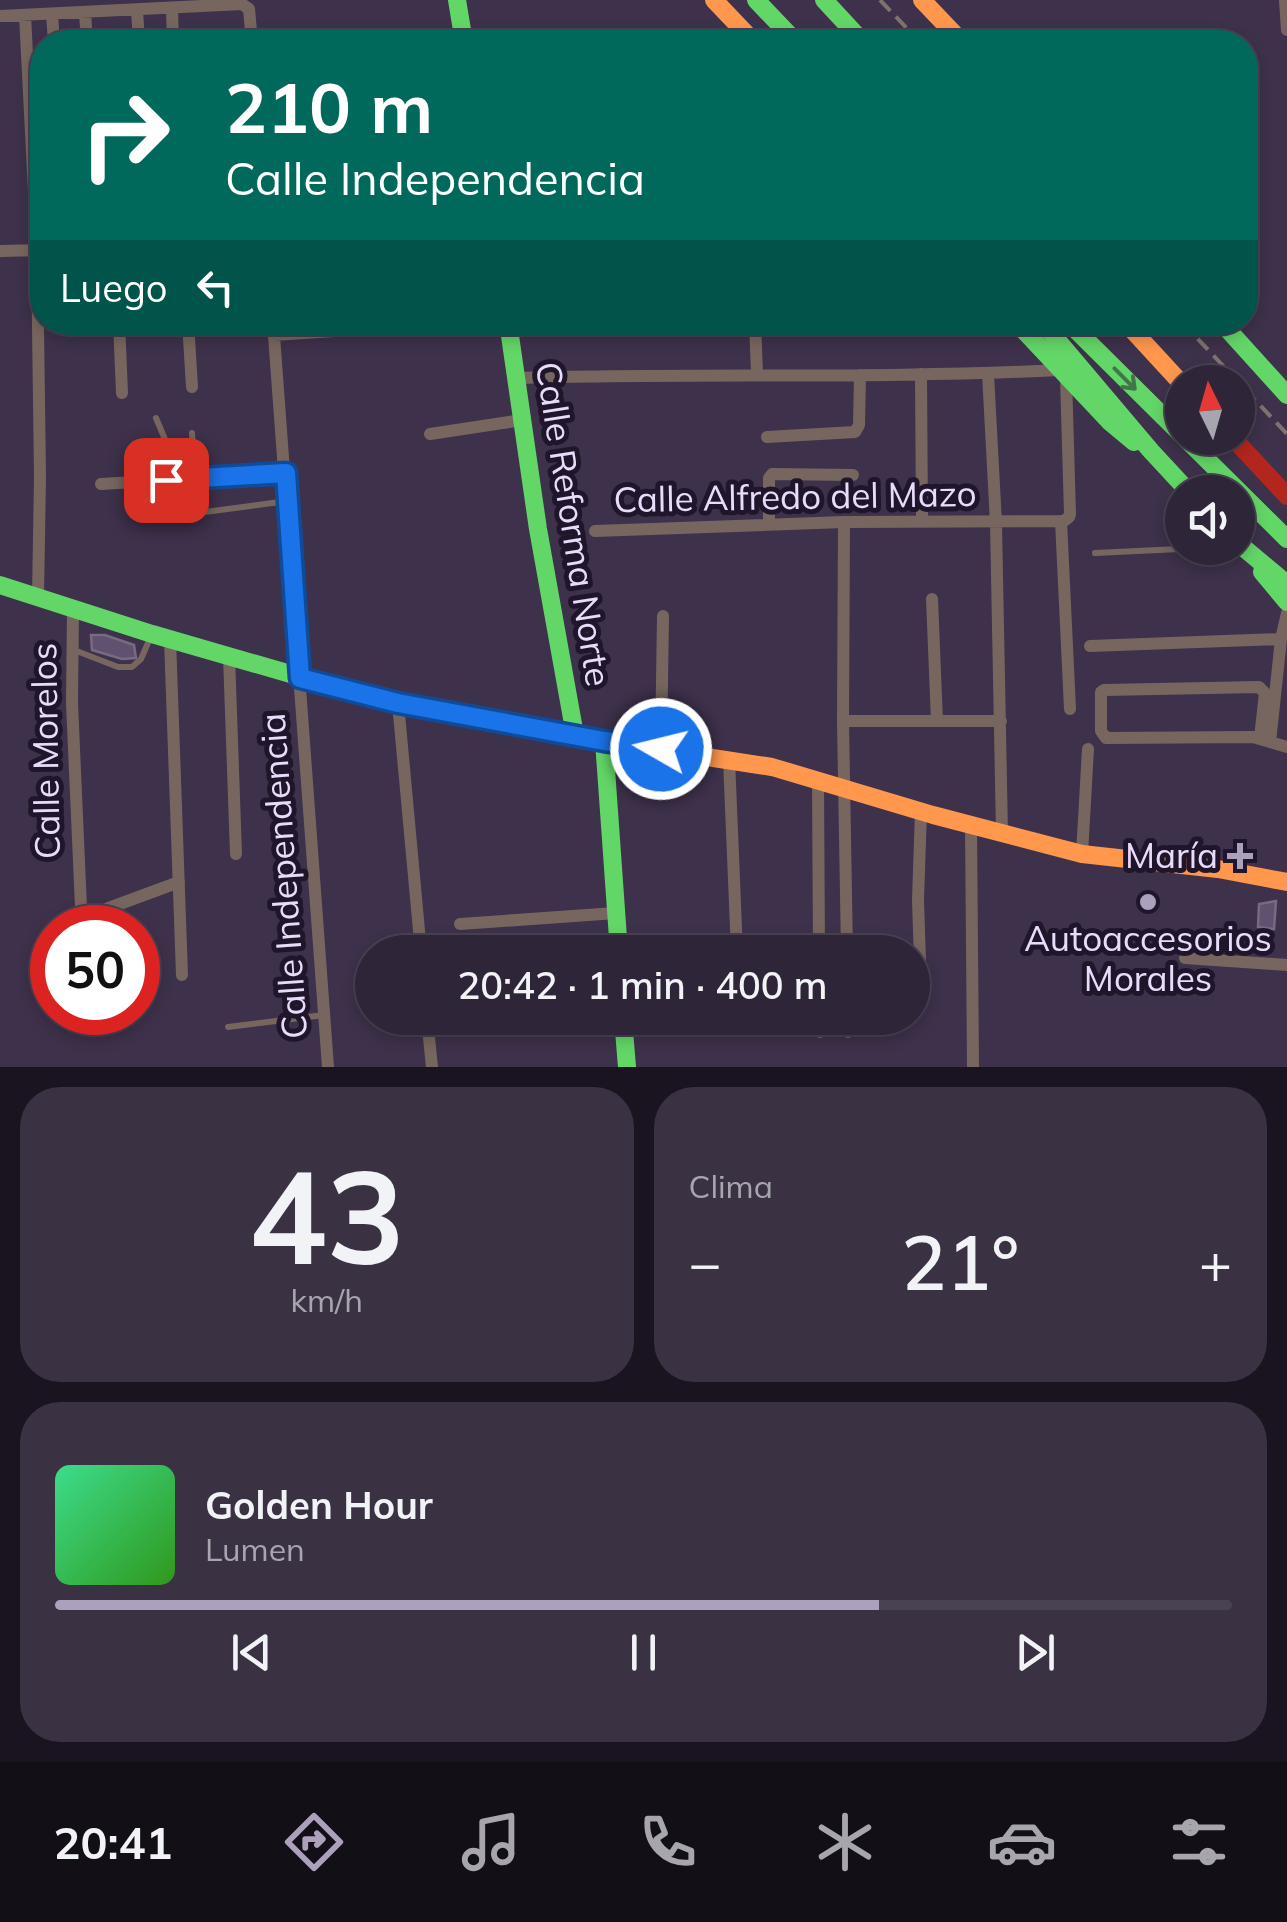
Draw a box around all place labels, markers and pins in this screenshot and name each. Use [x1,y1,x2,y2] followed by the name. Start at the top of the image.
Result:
[124,438,209,523] pin
[1125,833,1218,877] place label: María
[1227,843,1253,869] marker: María
[1137,891,1159,913] marker: Autoaccesorios Morales
[1024,916,1272,1000] place label: Autoaccesorios Morales

